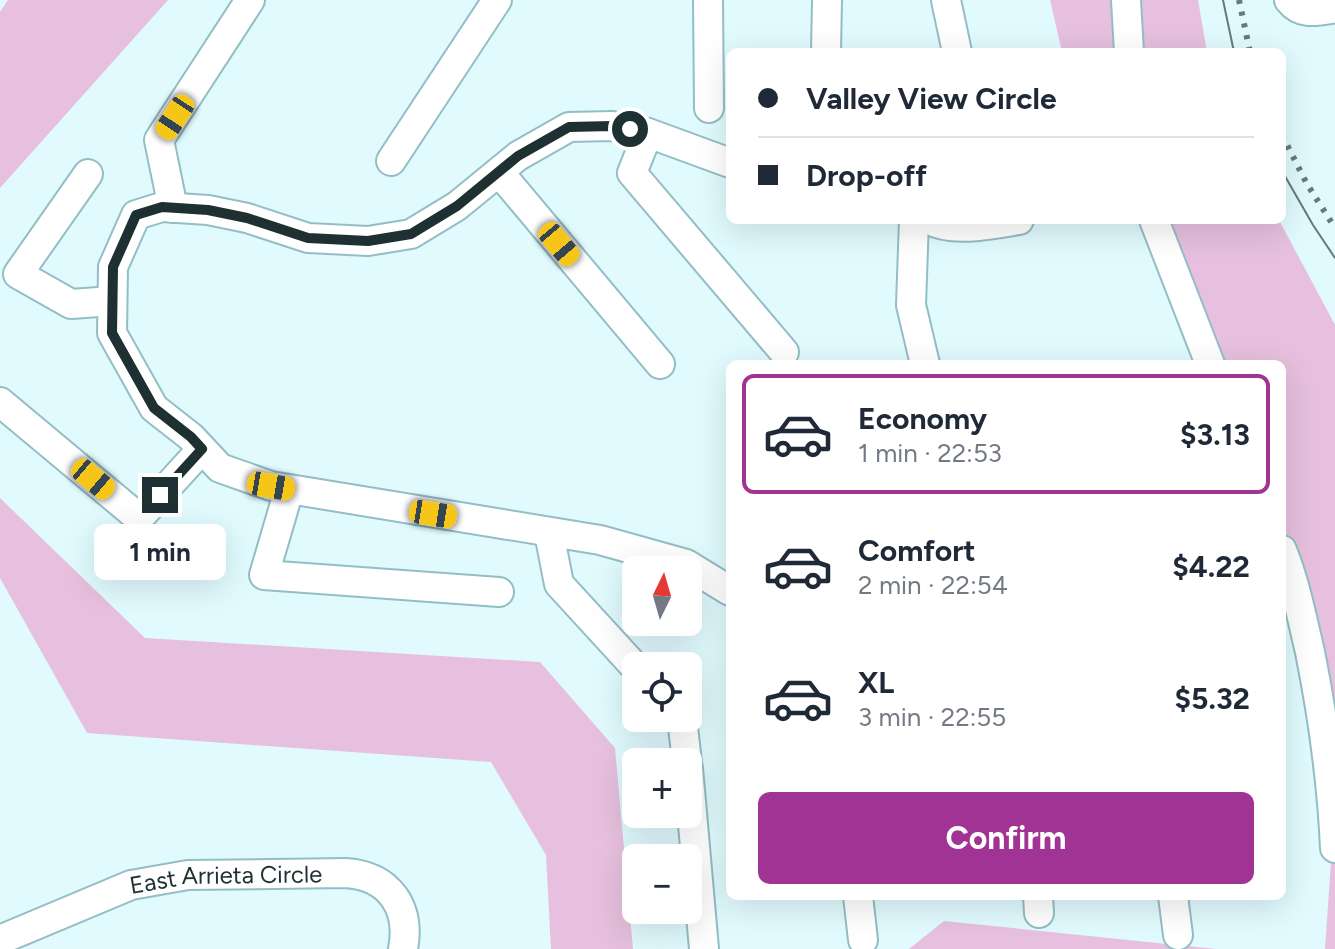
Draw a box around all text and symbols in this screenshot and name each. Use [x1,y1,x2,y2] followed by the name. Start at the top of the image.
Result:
[806,80,1057,117] text: Valley View Circle
[152,90,198,144] car
[612,111,648,147] route start
[806,157,927,194] text: Drop-off
[534,218,584,270] car
[762,398,834,470] icon: car
[858,400,987,437] text: Economy
[1180,416,1250,453] text: $3.13
[858,437,1002,469] text: 1 min · 22:53
[67,454,119,504] car
[245,470,297,502] car
[142,477,178,513] route end
[407,498,459,530] car
[94,523,226,579] callout: 1 min
[762,530,834,602] icon: car
[858,532,976,569] text: Comfort
[129,536,191,568] text: 1 min
[1172,548,1250,585] text: $4.22
[622,556,702,636] north arrow
[622,556,702,924] map controls
[858,569,1008,601] text: 2 min · 22:54
[622,652,702,732] button: locate
[762,662,834,734] icon: car
[858,664,894,701] text: XL
[1174,680,1250,717] text: $5.32
[858,701,1006,733] text: 3 min · 22:55
[622,748,702,828] button: +
[758,792,1254,884] button: Confirm
[622,844,702,924] button: −
[127,859,323,899] street label: East Arrieta Circle

